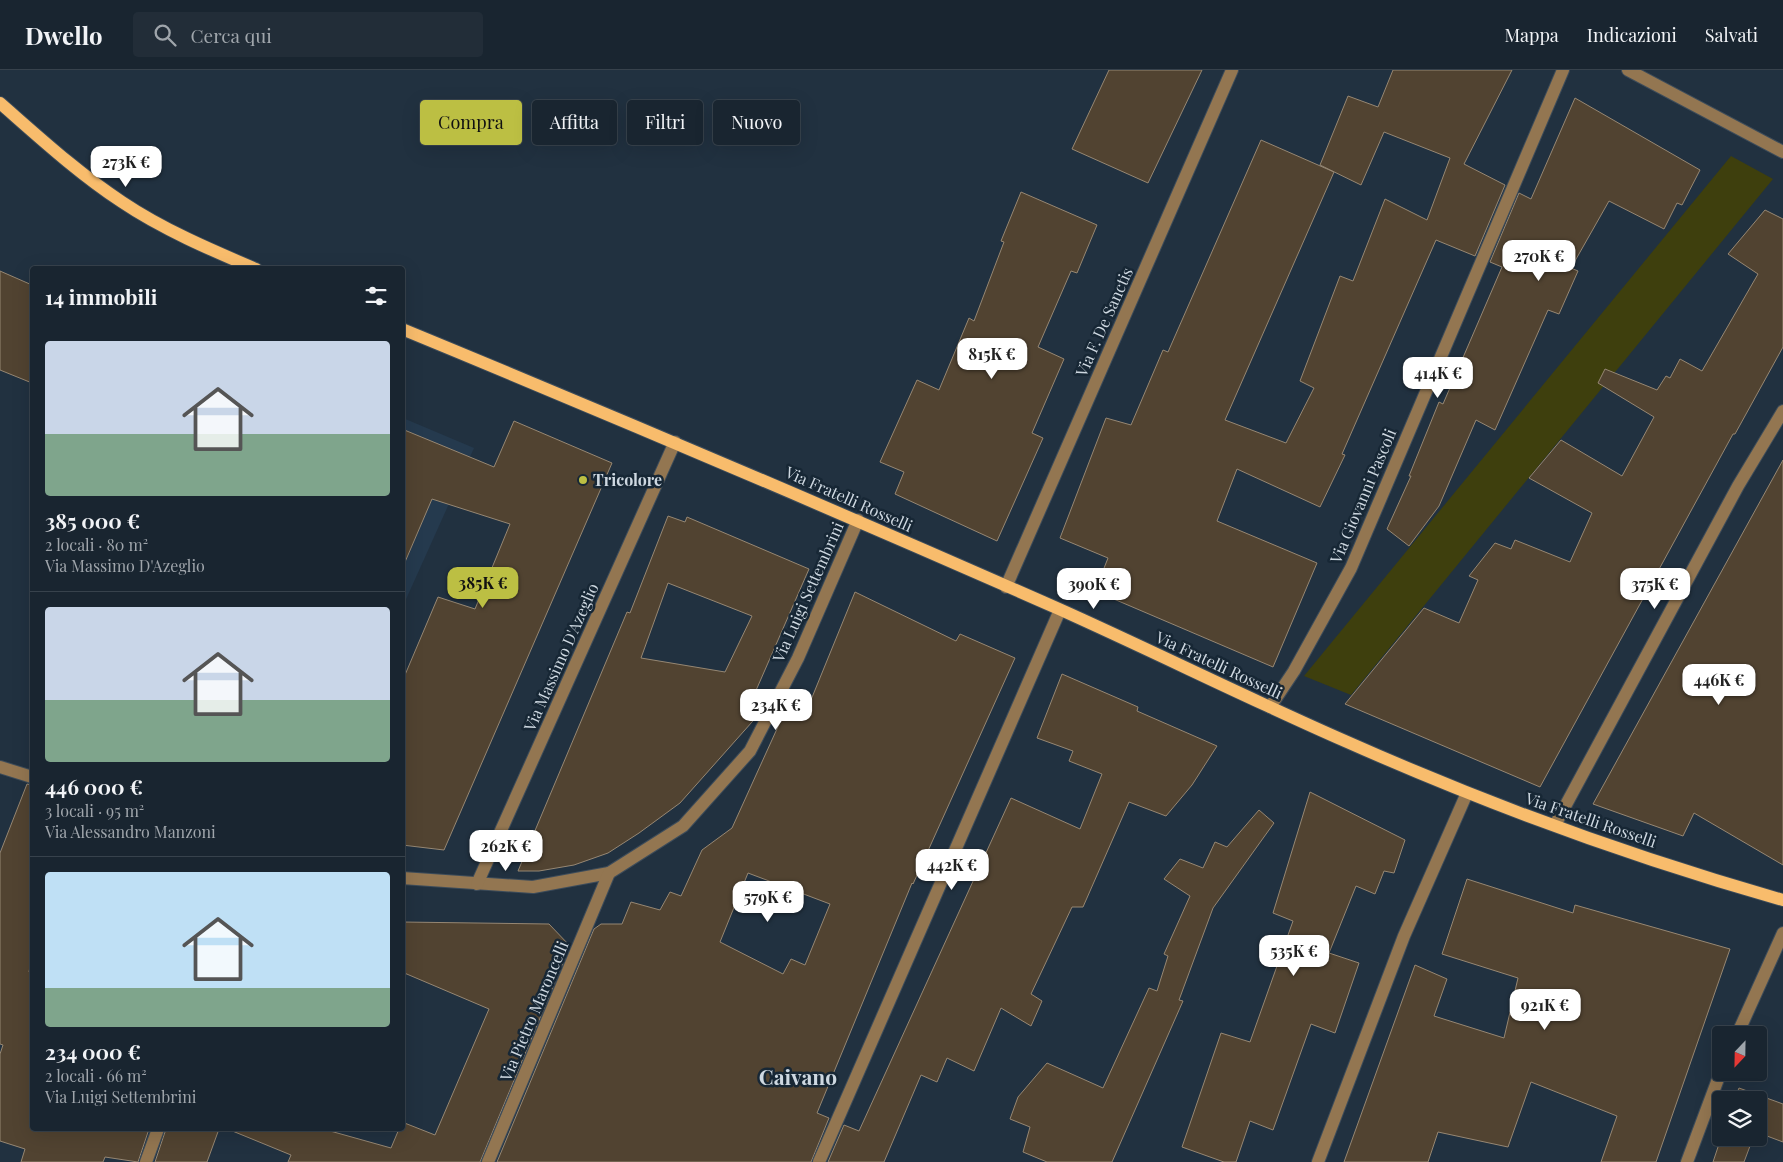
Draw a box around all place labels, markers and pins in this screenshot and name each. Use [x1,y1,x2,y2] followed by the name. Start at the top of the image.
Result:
[85,146,167,188] pin: 273K €
[1498,240,1580,282] pin: 270K €
[951,338,1033,380] pin: 815K €
[1397,356,1479,399] pin: 414K €
[593,469,662,490] place label: Tricolore
[577,474,589,486] marker: Tricolore
[442,566,524,609] pin: 385K €
[1053,568,1135,610] pin: 390K €
[1614,568,1696,610] pin: 375K €
[1678,664,1760,706] pin: 446K €
[735,688,817,731] pin: 234K €
[465,830,547,872] pin: 262K €
[911,848,993,891] pin: 442K €
[727,880,809,923] pin: 579K €
[1253,934,1335,977] pin: 535K €
[1504,988,1586,1031] pin: 921K €

